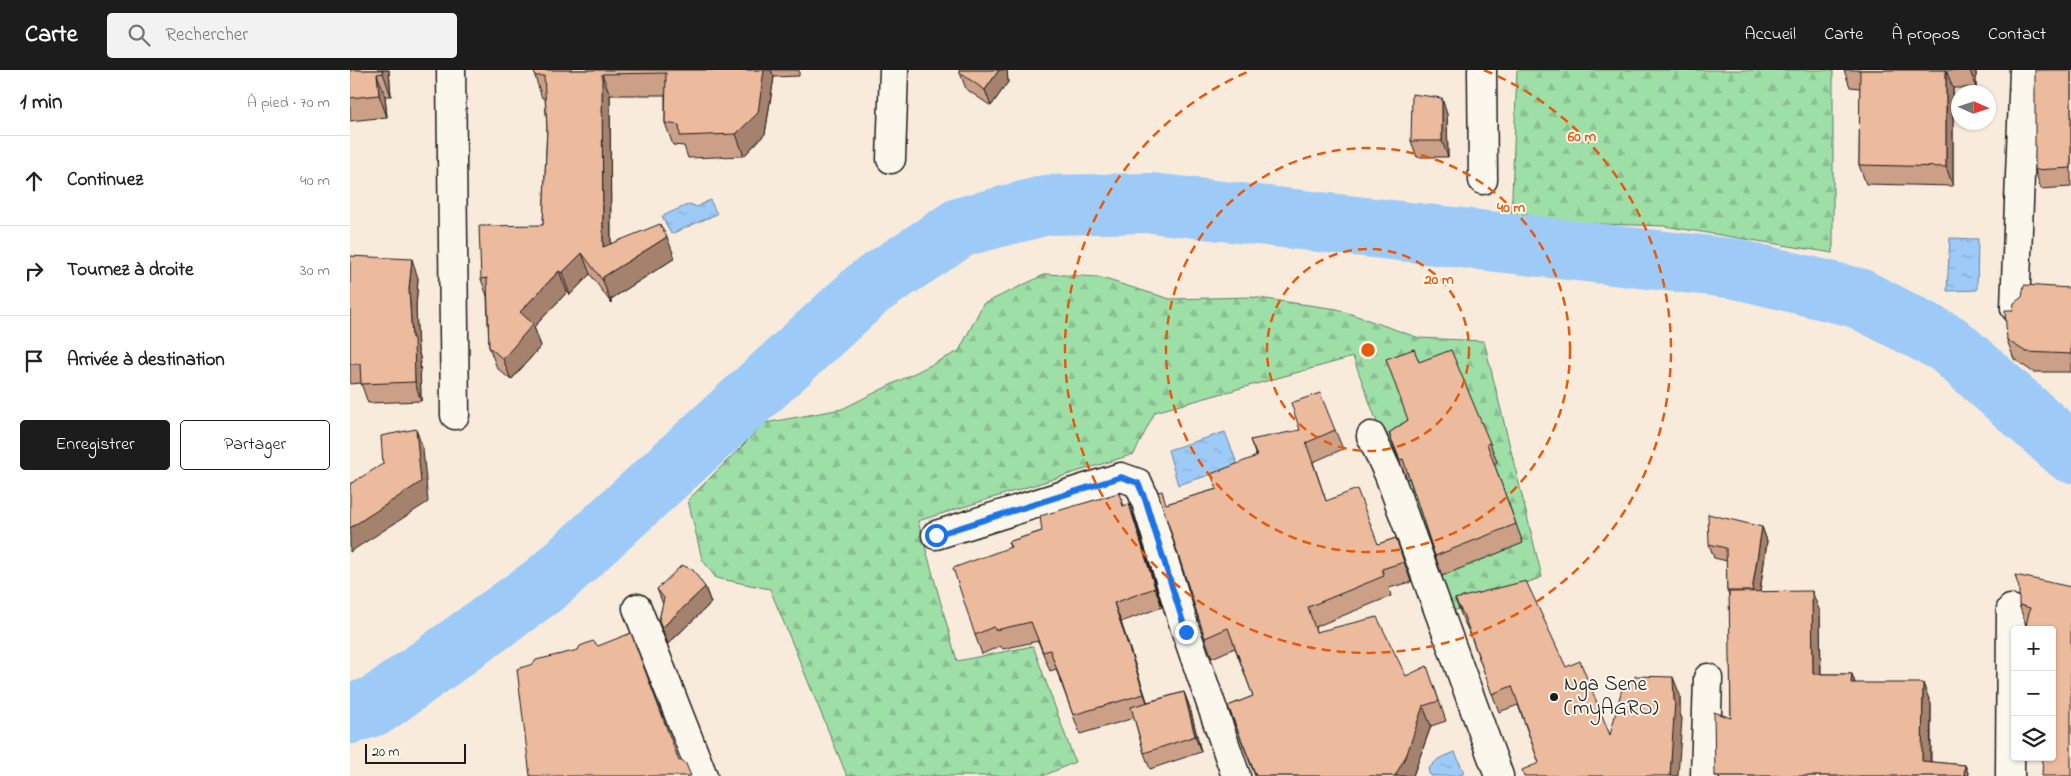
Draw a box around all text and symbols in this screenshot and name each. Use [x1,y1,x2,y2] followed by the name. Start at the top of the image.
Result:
[107,13,457,58] search box
[25,18,77,53] text: Carte
[125,21,153,49] icon: search
[165,22,248,49] text: Rechercher
[1744,22,1796,48] text: Accueil
[1824,22,1863,48] text: Carte
[1891,22,1960,48] text: À propos
[1988,22,2046,48] text: Contact
[1951,85,1996,130] north arrow
[20,88,62,118] text: 1 min
[247,91,330,115] text: À pied · 70 m
[1567,126,1597,148] text: 60 m
[20,167,48,195] icon: ahead
[67,167,143,194] text: Continuez
[300,169,330,193] text: 40 m
[1496,197,1525,219] text: 40 m
[20,257,48,285] icon: right
[67,257,193,284] text: Tournez à droite
[300,259,330,283] text: 30 m
[1423,269,1454,291] text: 20 m
[1359,341,1377,359] centre of rings
[20,347,48,375] icon: arrive
[67,347,225,374] text: Arrivée à destination
[20,420,170,470] button: Enregistrer
[180,420,330,470] button: Partager
[925,524,948,547] route start
[1175,621,1198,644] route end
[2011,626,2056,761] map controls
[2011,626,2056,671] button: +
[1564,670,1659,726] place label: Nga Sene (myAGRO)
[2011,671,2056,716] button: −
[1548,691,1560,703] marker: Nga Sene (myAGRO)
[2011,716,2056,761] button: layers
[365,741,466,764] scale bar
[372,742,399,763] text: 20 m

